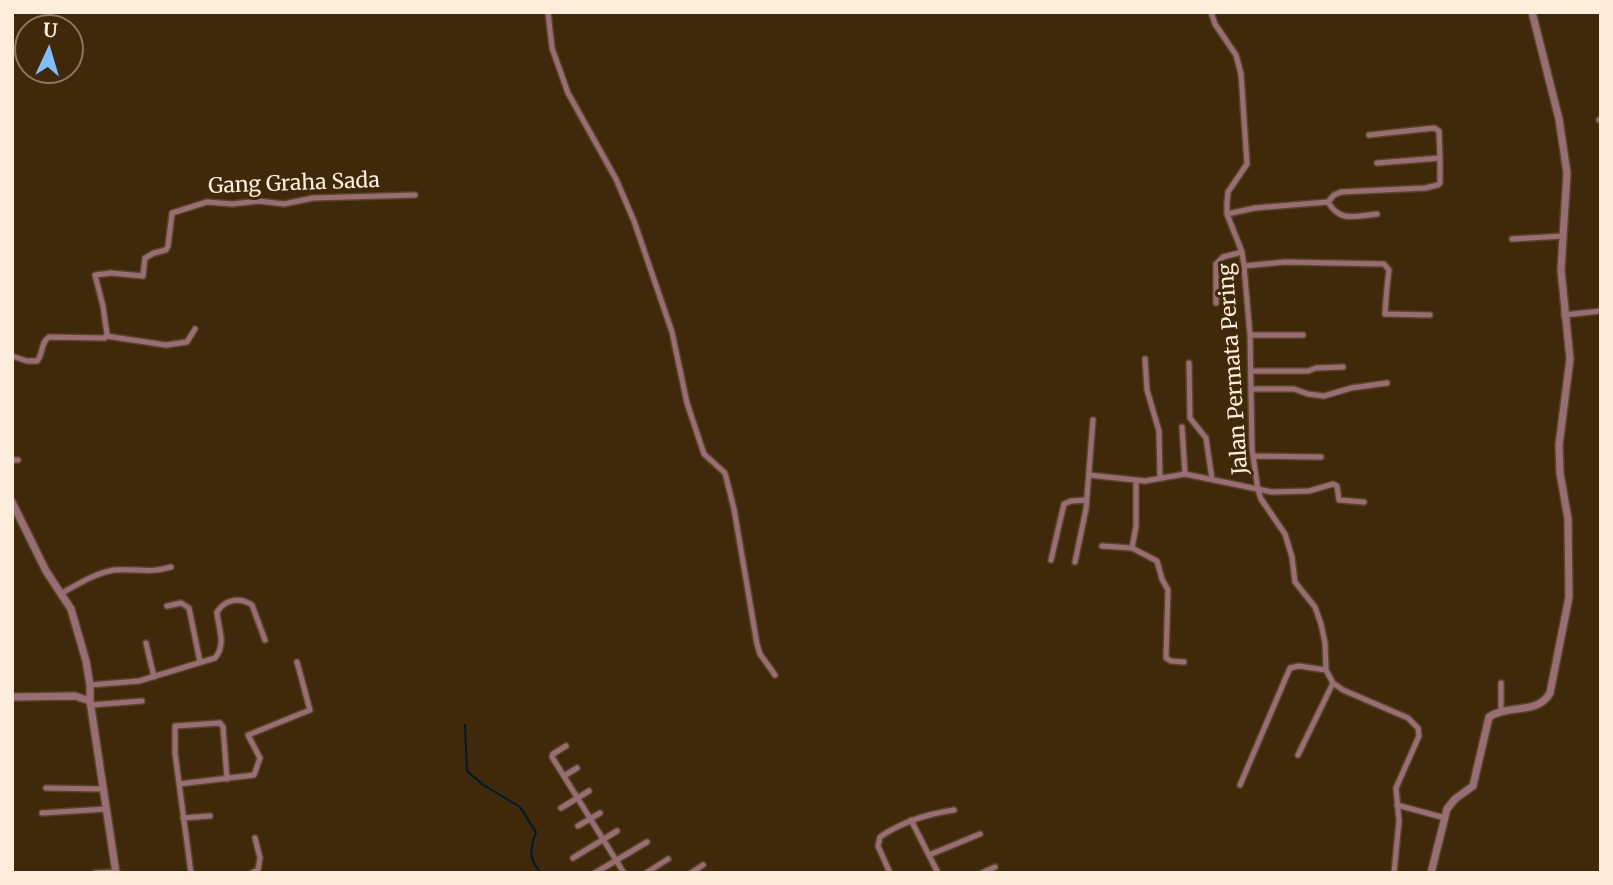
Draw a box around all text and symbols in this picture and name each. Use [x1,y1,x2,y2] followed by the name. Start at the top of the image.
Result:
[14,14,84,84] north arrow
[42,18,58,43] text: U
[208,168,380,200] street label: Gang Graha Sada
[1214,262,1254,476] street label: Jalan Permata Pering

